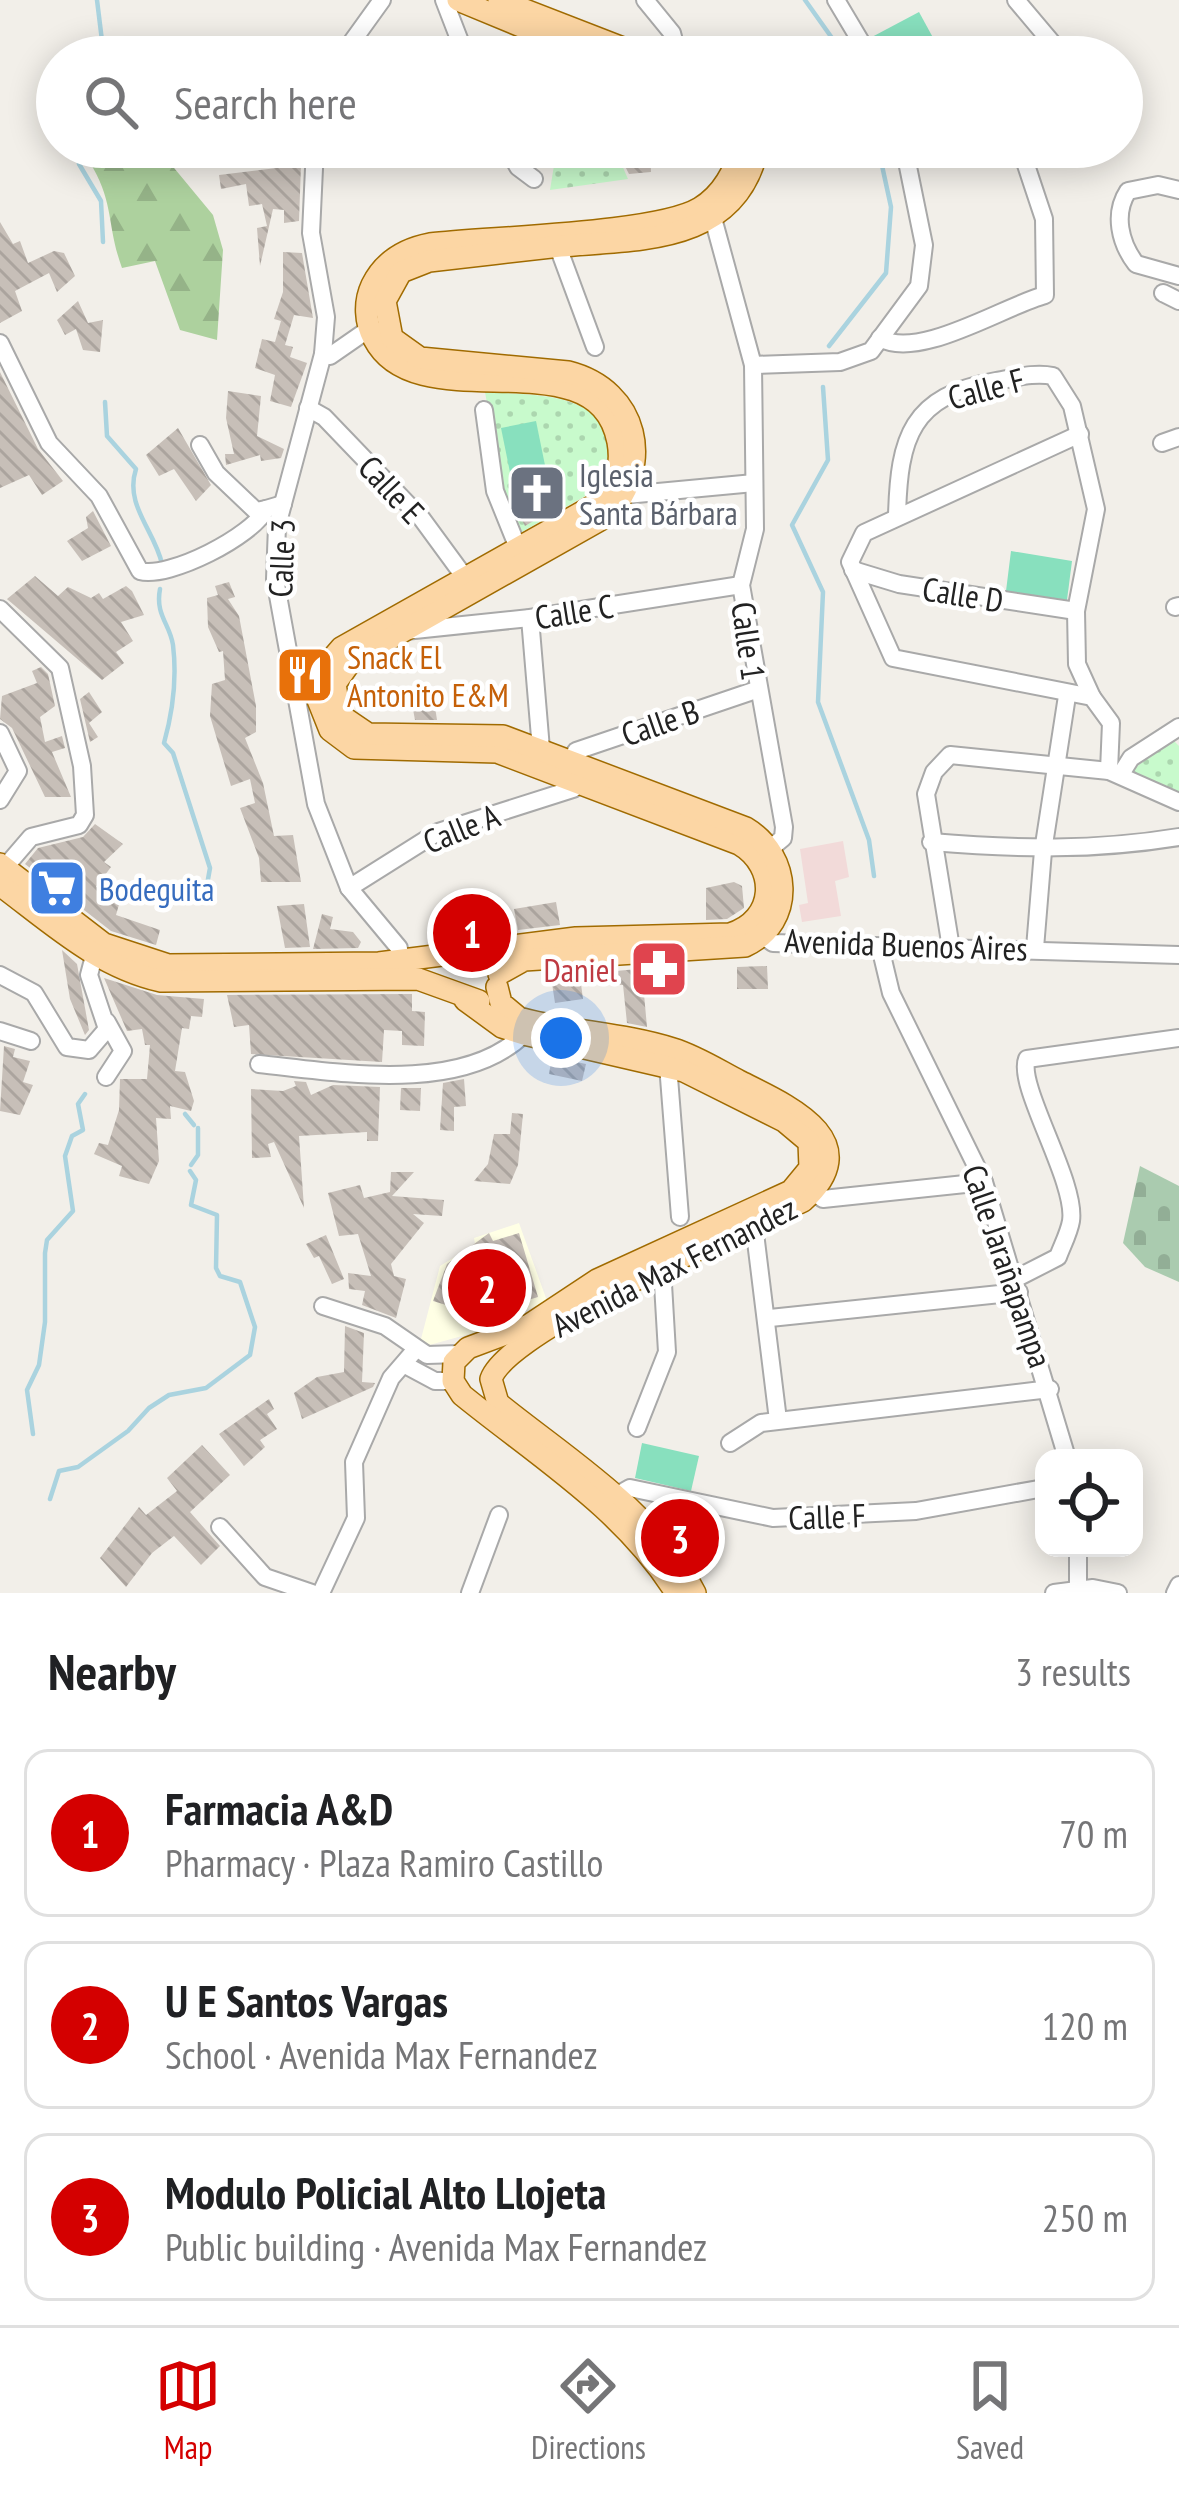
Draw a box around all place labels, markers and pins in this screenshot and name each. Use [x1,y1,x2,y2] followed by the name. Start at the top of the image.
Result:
[579,453,738,534] place label: Iglesia Santa Bárbara
[506,462,568,524] church icon: Iglesia Santa Bárbara
[347,635,509,716] place label: Snack El Antonito E&M
[274,644,336,706] restaurant icon: Snack El Antonito E&M
[26,857,88,919] supermarket icon: Bodeguita
[99,867,214,910] place label: Bodeguita
[433,888,511,978] pin: 1
[628,938,690,1000] pharmacy icon: Daniel
[544,948,617,991] place label: Daniel
[448,1243,526,1333] pin: 2
[641,1493,719,1583] pin: 3

